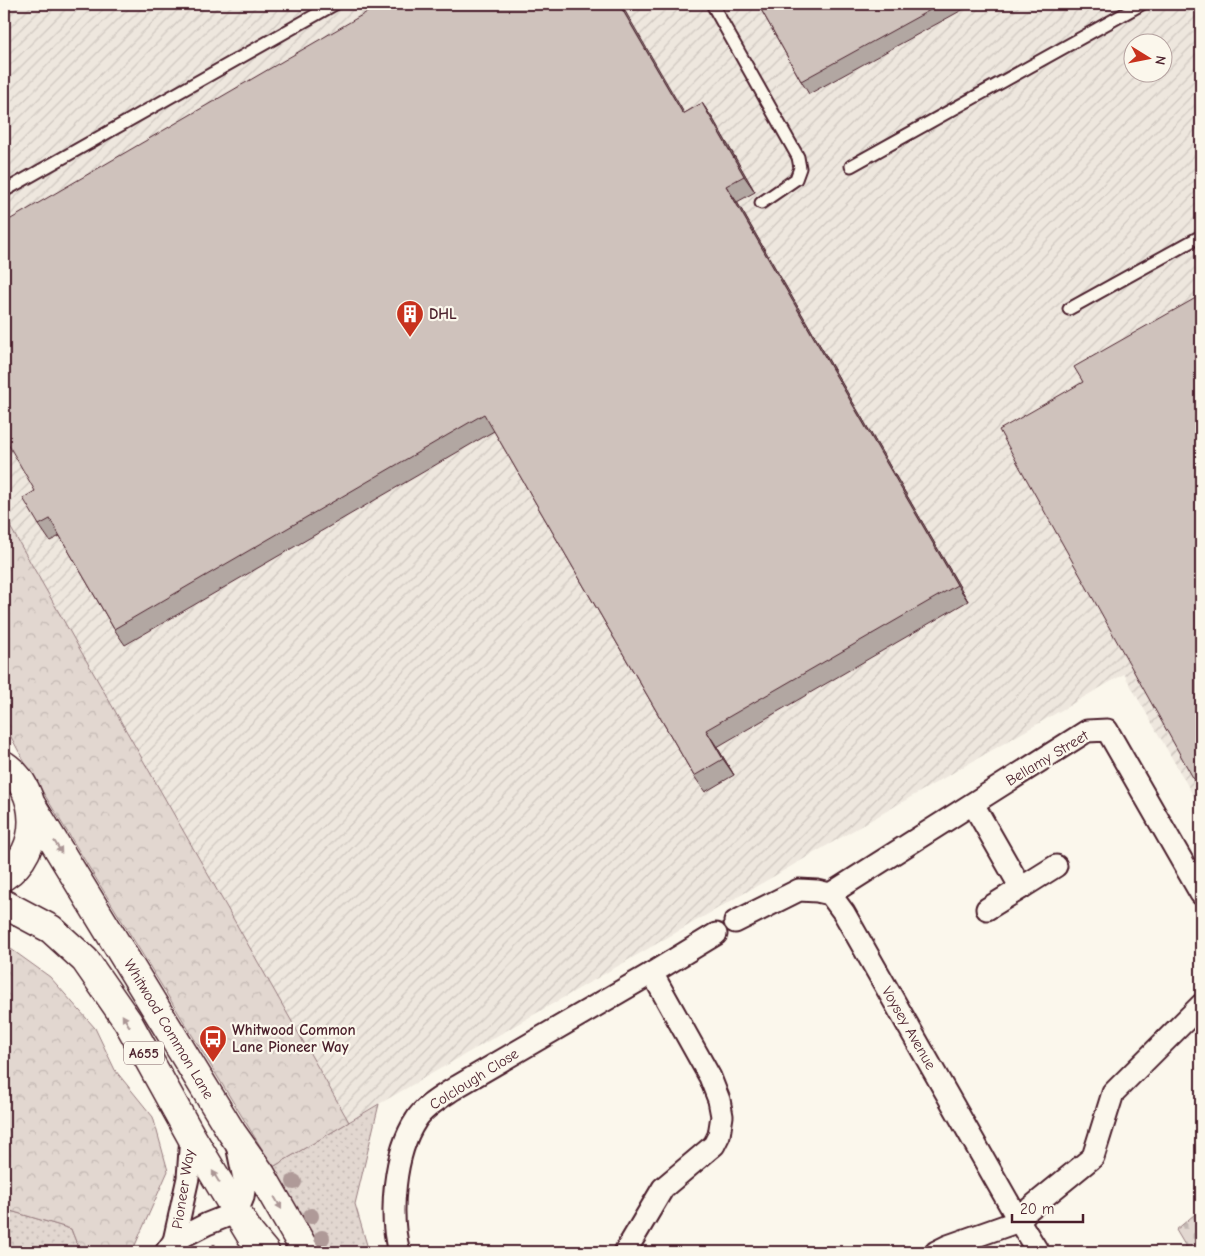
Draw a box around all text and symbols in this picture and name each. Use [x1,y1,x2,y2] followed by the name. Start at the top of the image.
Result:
[1122,32,1172,82] north arrow
[1151,54,1169,66] text: N
[395,299,425,338] building icon: DHL
[429,305,457,323] place label: DHL
[1003,726,1092,790] street label: Bellamy Street
[53,841,63,854] one-way arrow
[120,956,218,1103] street label: Whitwood Common Lane
[878,983,940,1073] street label: Voysey Avenue
[121,1014,131,1028] one-way arrow
[232,1021,356,1056] place label: Whitwood Common Lane Pioneer Way
[198,1024,228,1063] bus stop icon: Whitwood Common Lane Pioneer Way
[124,1042,164,1064] road number: A655
[426,1044,522,1114] street label: Colclough Close
[168,1148,198,1230] street label: Pioneer Way
[211,1171,220,1184] one-way arrow
[1012,1191,1084,1223] scale bar
[273,1197,282,1210] one-way arrow
[1020,1200,1054,1218] text: 20 m

